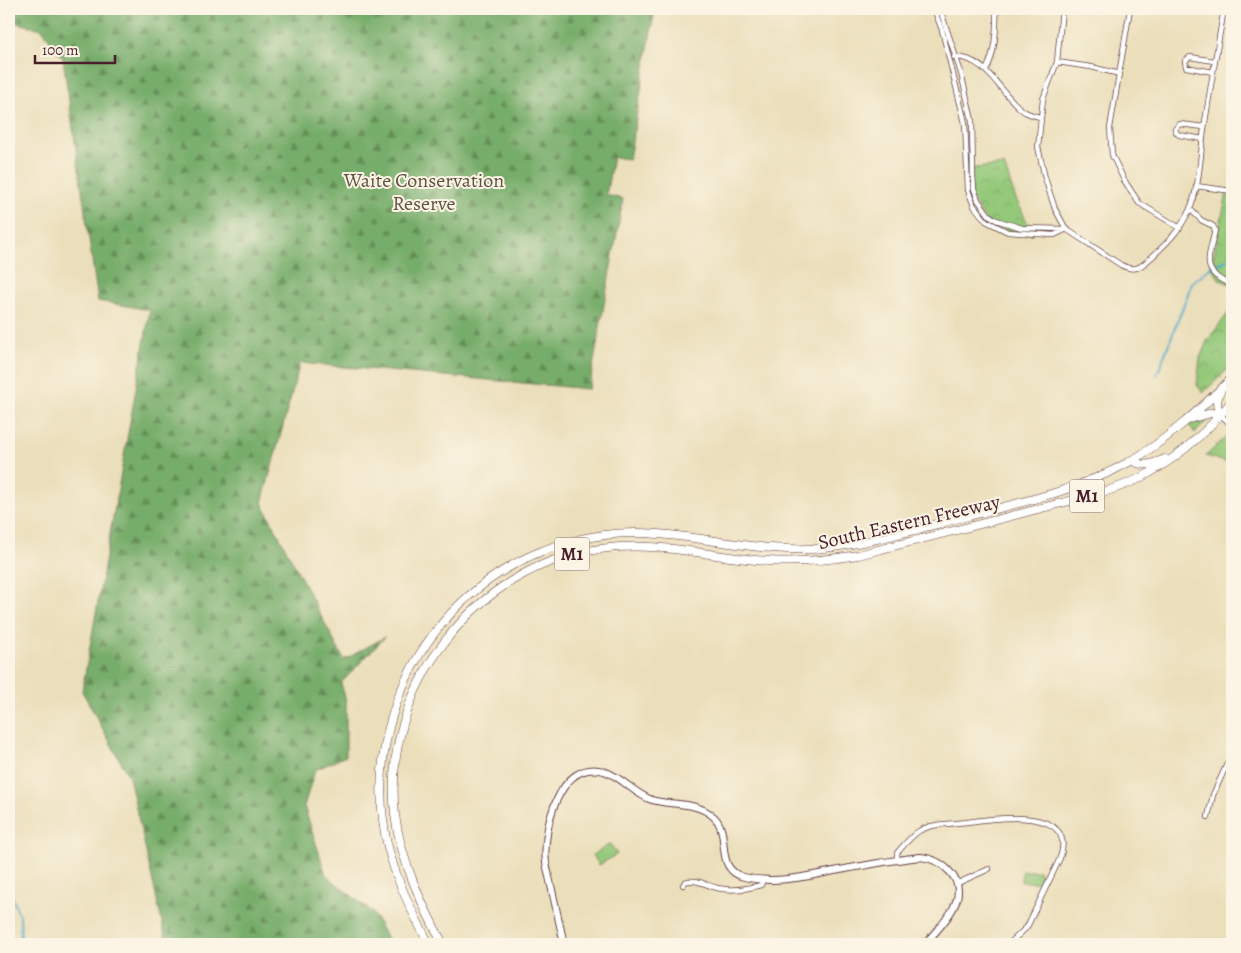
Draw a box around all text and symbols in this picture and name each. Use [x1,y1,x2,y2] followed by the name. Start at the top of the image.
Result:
[35,32,115,64] scale bar
[42,40,79,60] text: 100 m
[343,167,504,217] park label: Waite Conservation Reserve
[1070,480,1104,512] road number: M1
[815,488,1004,556] street label: South Eastern Freeway
[554,538,590,570] road number: M1

